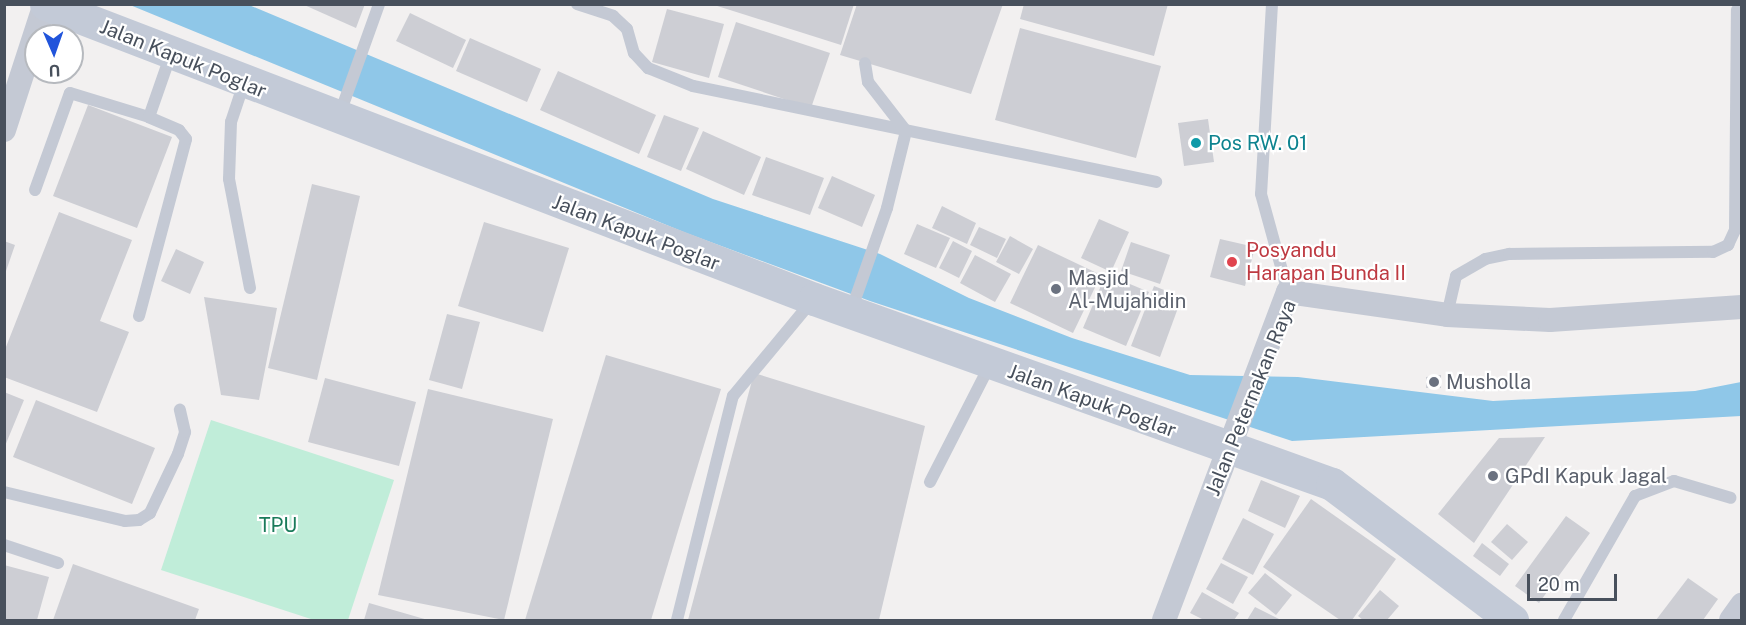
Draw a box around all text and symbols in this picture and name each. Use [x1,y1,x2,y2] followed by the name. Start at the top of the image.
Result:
[96,15,270,103] street label: Jalan Kapuk Poglar
[24,24,84,84] north arrow
[48,61,61,80] text: U
[1208,131,1308,155] place label: Pos RW. 01
[1189,136,1203,150] marker: Pos RW. 01
[549,190,723,276] street label: Jalan Kapuk Poglar
[1246,238,1406,285] place label: Posyandu Harapan Bunda II
[1223,253,1241,271] marker: Posyandu Harapan Bunda II
[1068,266,1186,313] place label: Masjid Al-Mujahidin
[1049,282,1063,296] marker: Masjid Al-Mujahidin
[1201,297,1301,499] street label: Jalan Peternakan Raya
[1004,359,1180,443] street label: Jalan Kapuk Poglar
[1446,370,1531,394] place label: Musholla
[1427,375,1441,389] marker: Musholla
[1505,464,1667,488] place label: GPdI Kapuk Jagal
[1486,469,1500,483] marker: GPdI Kapuk Jagal
[259,513,297,537] park label: TPU
[1530,562,1620,600] scale bar
[1538,574,1580,595] text: 20 m

